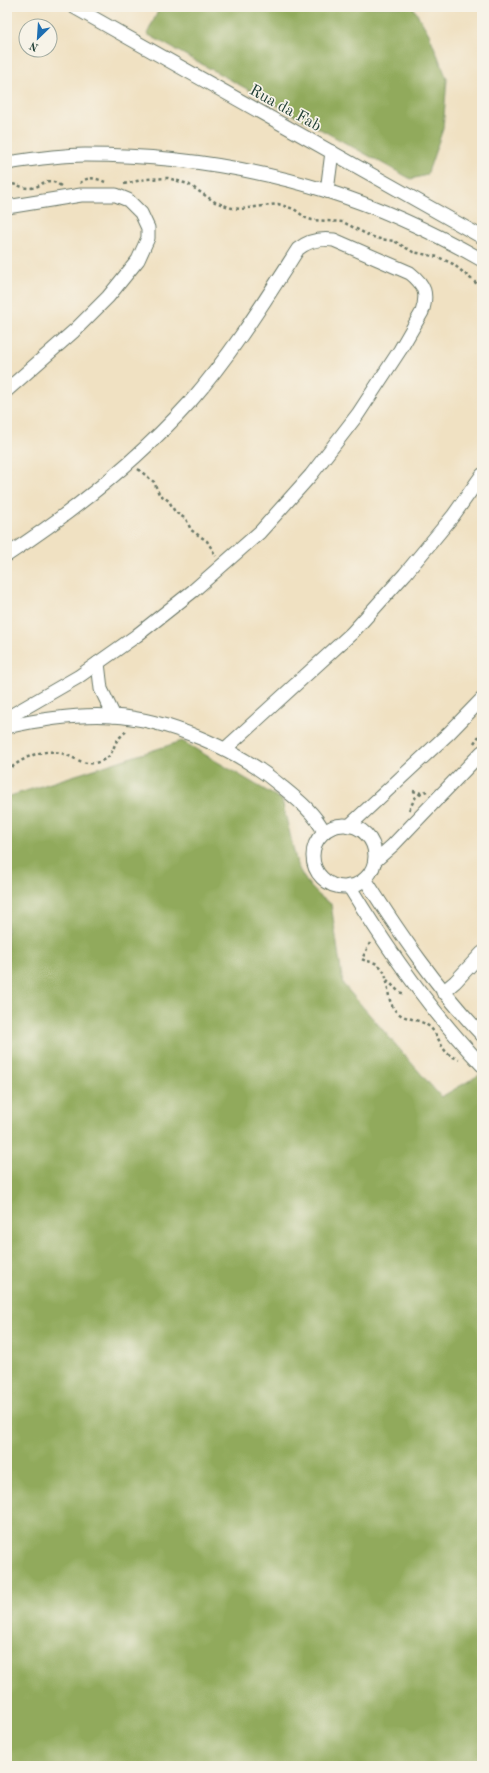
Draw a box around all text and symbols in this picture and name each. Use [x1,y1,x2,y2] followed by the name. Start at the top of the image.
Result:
[18,18,58,58] north arrow
[28,39,41,52] text: N
[247,83,323,135] street label: Rua da Fab

